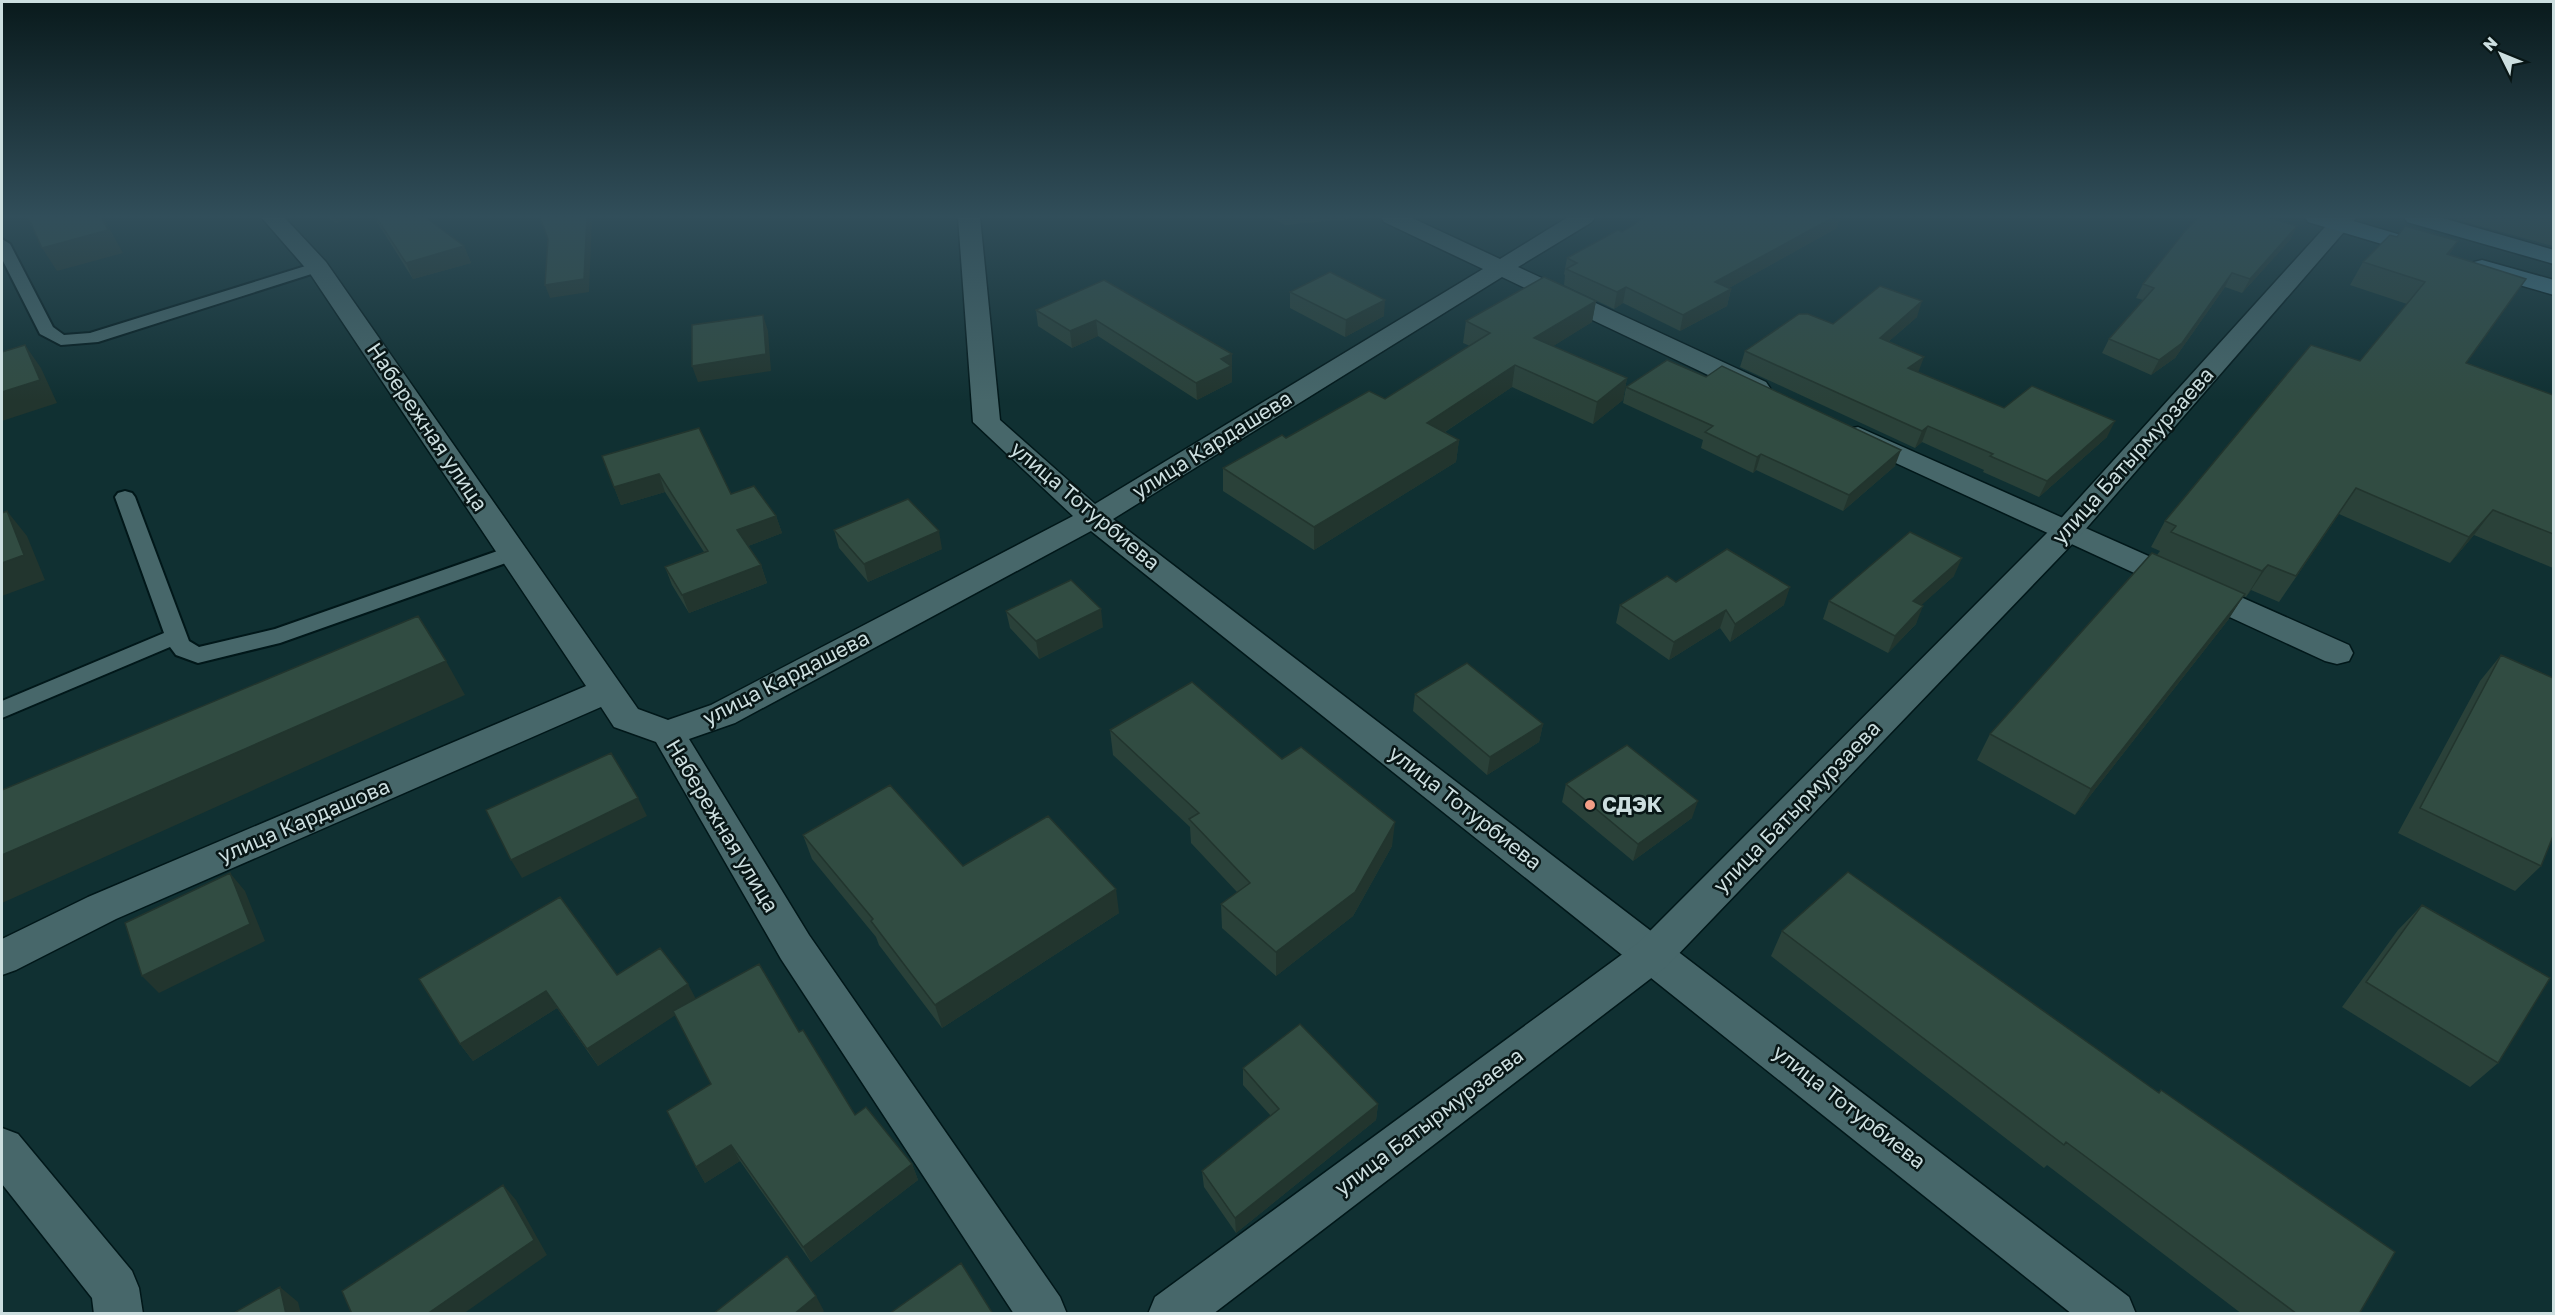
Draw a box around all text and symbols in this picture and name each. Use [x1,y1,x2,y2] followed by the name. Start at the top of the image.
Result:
[2471,24,2531,84] north arrow
[2479,32,2501,55] text: N
[362,337,494,516] street label: Набережная улица
[2046,361,2219,549] street label: улица Батырмурзаева
[1127,384,1296,504] street label: улица Кардашева
[1006,435,1166,575] street label: улица Тотурбиева
[698,624,873,730] street label: улица Кардашева
[1707,715,1885,898] street label: улица Батырмурзаева
[661,734,785,917] street label: Набережная улица
[1384,739,1547,875] street label: улица Тотурбиева
[214,772,393,868] street label: улица Кардашова
[1602,791,1663,817] place label: СДЭК
[1583,798,1597,812] marker: СДЭК
[1768,1038,1931,1174] street label: улица Тотурбиева
[1329,1042,1528,1201] street label: улица Батырмурзаева

